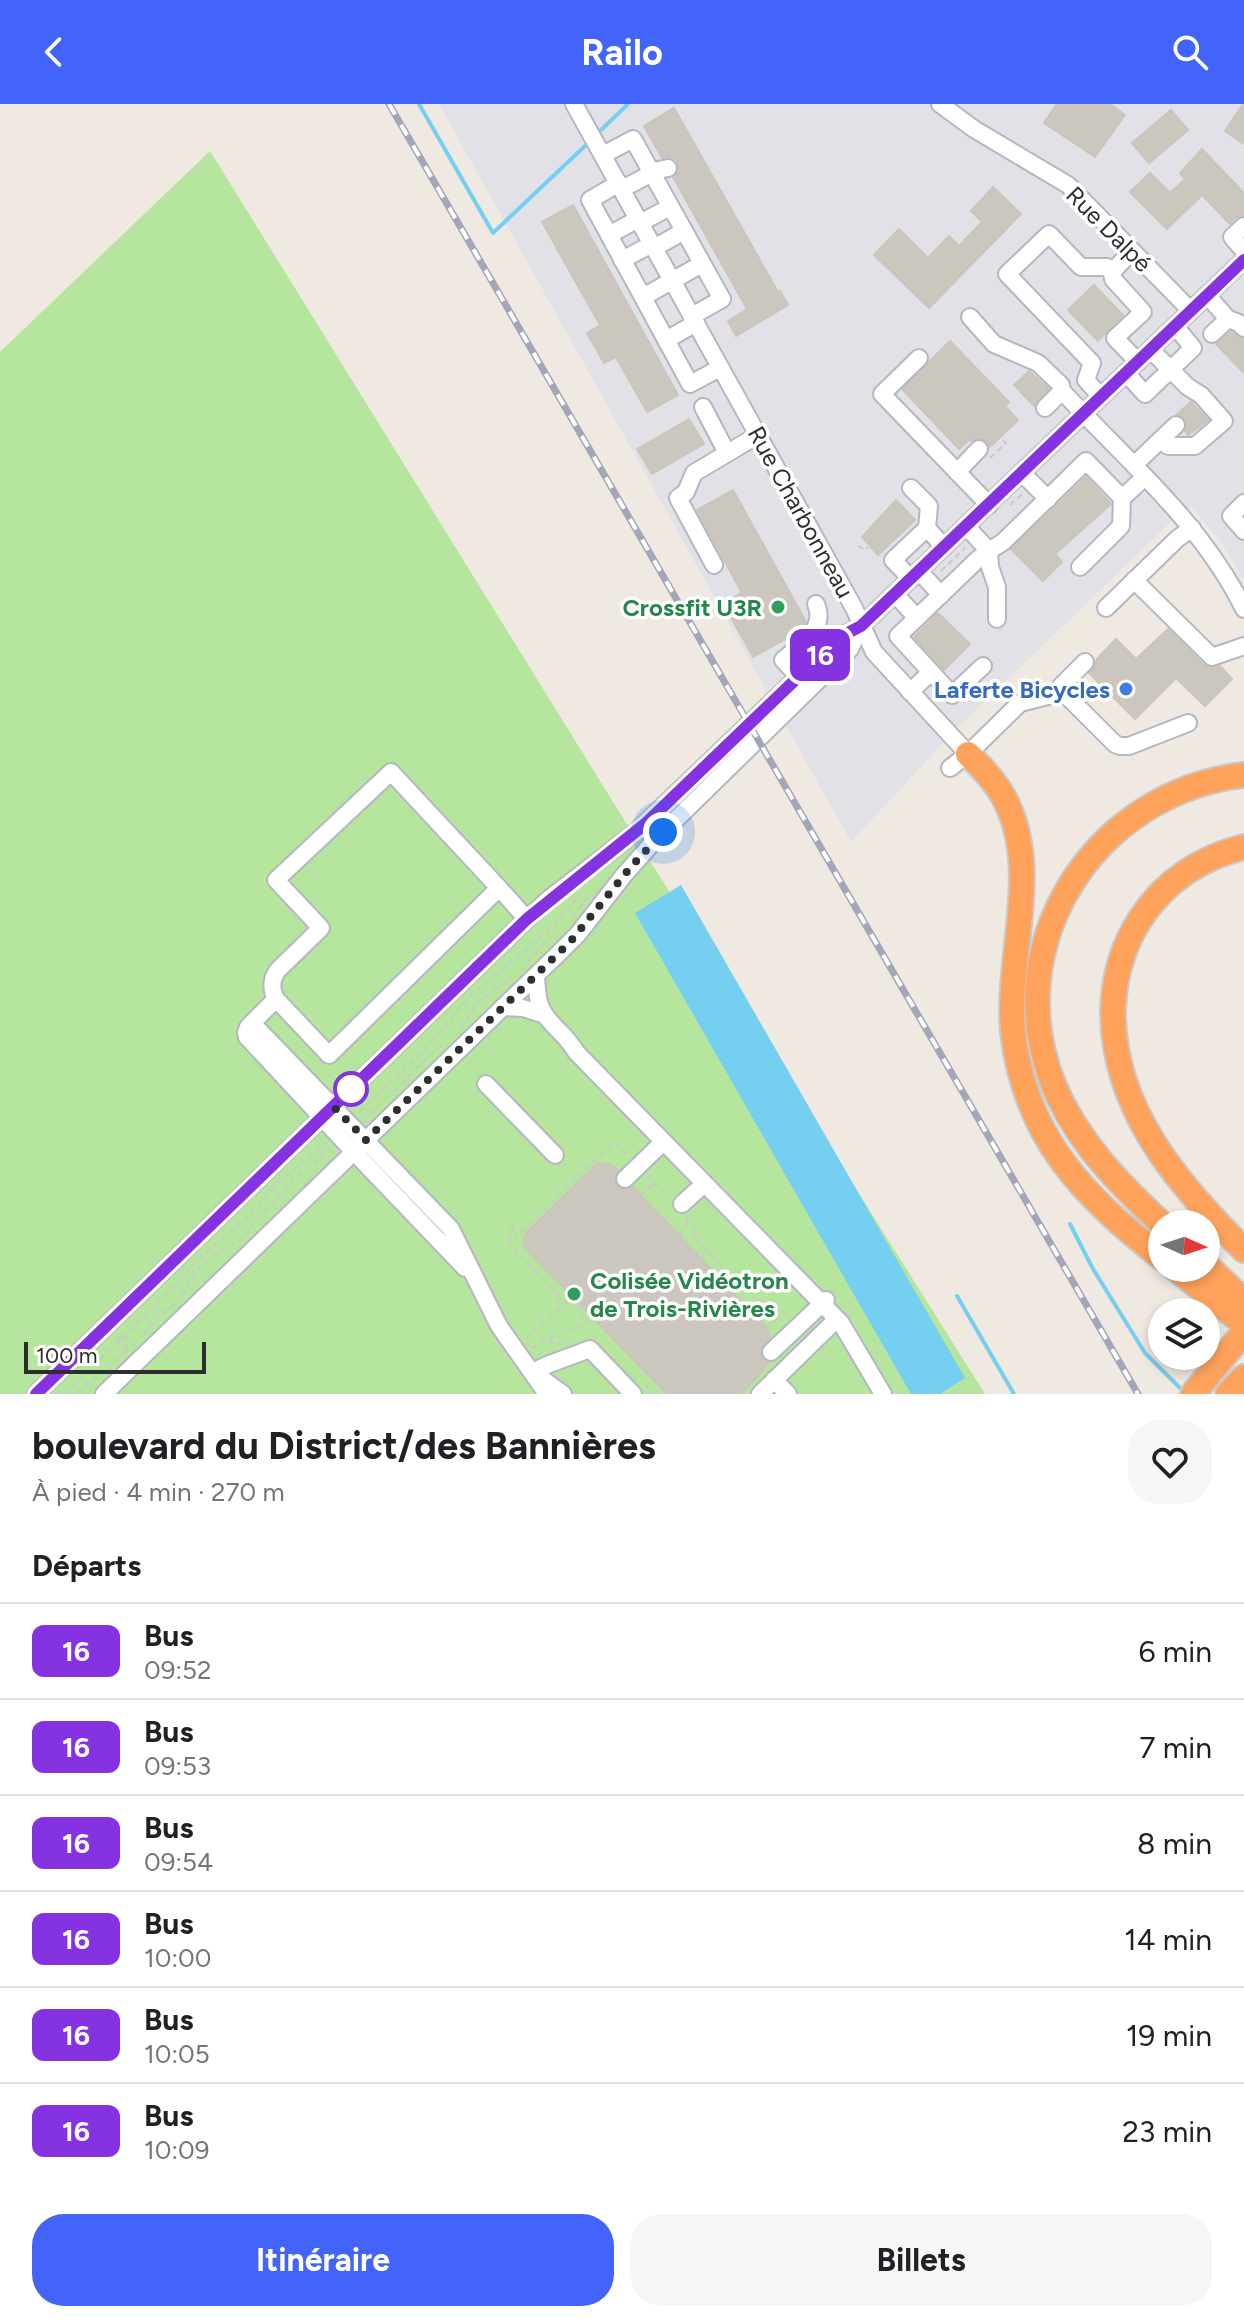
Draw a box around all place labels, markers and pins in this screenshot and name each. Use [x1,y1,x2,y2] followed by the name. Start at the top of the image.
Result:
[622,593,762,622] place label: Crossfit U3R
[769,598,787,616] marker: Crossfit U3R
[934,675,1110,704] place label: Laferte Bicycles
[1117,680,1135,698] marker: Laferte Bicycles
[334,1072,368,1106] unlabelled marker
[590,1266,789,1323] place label: Colisée Vidéotron de Trois-Rivières
[565,1285,583,1303] marker: Colisée Vidéotron de Trois-Rivières

